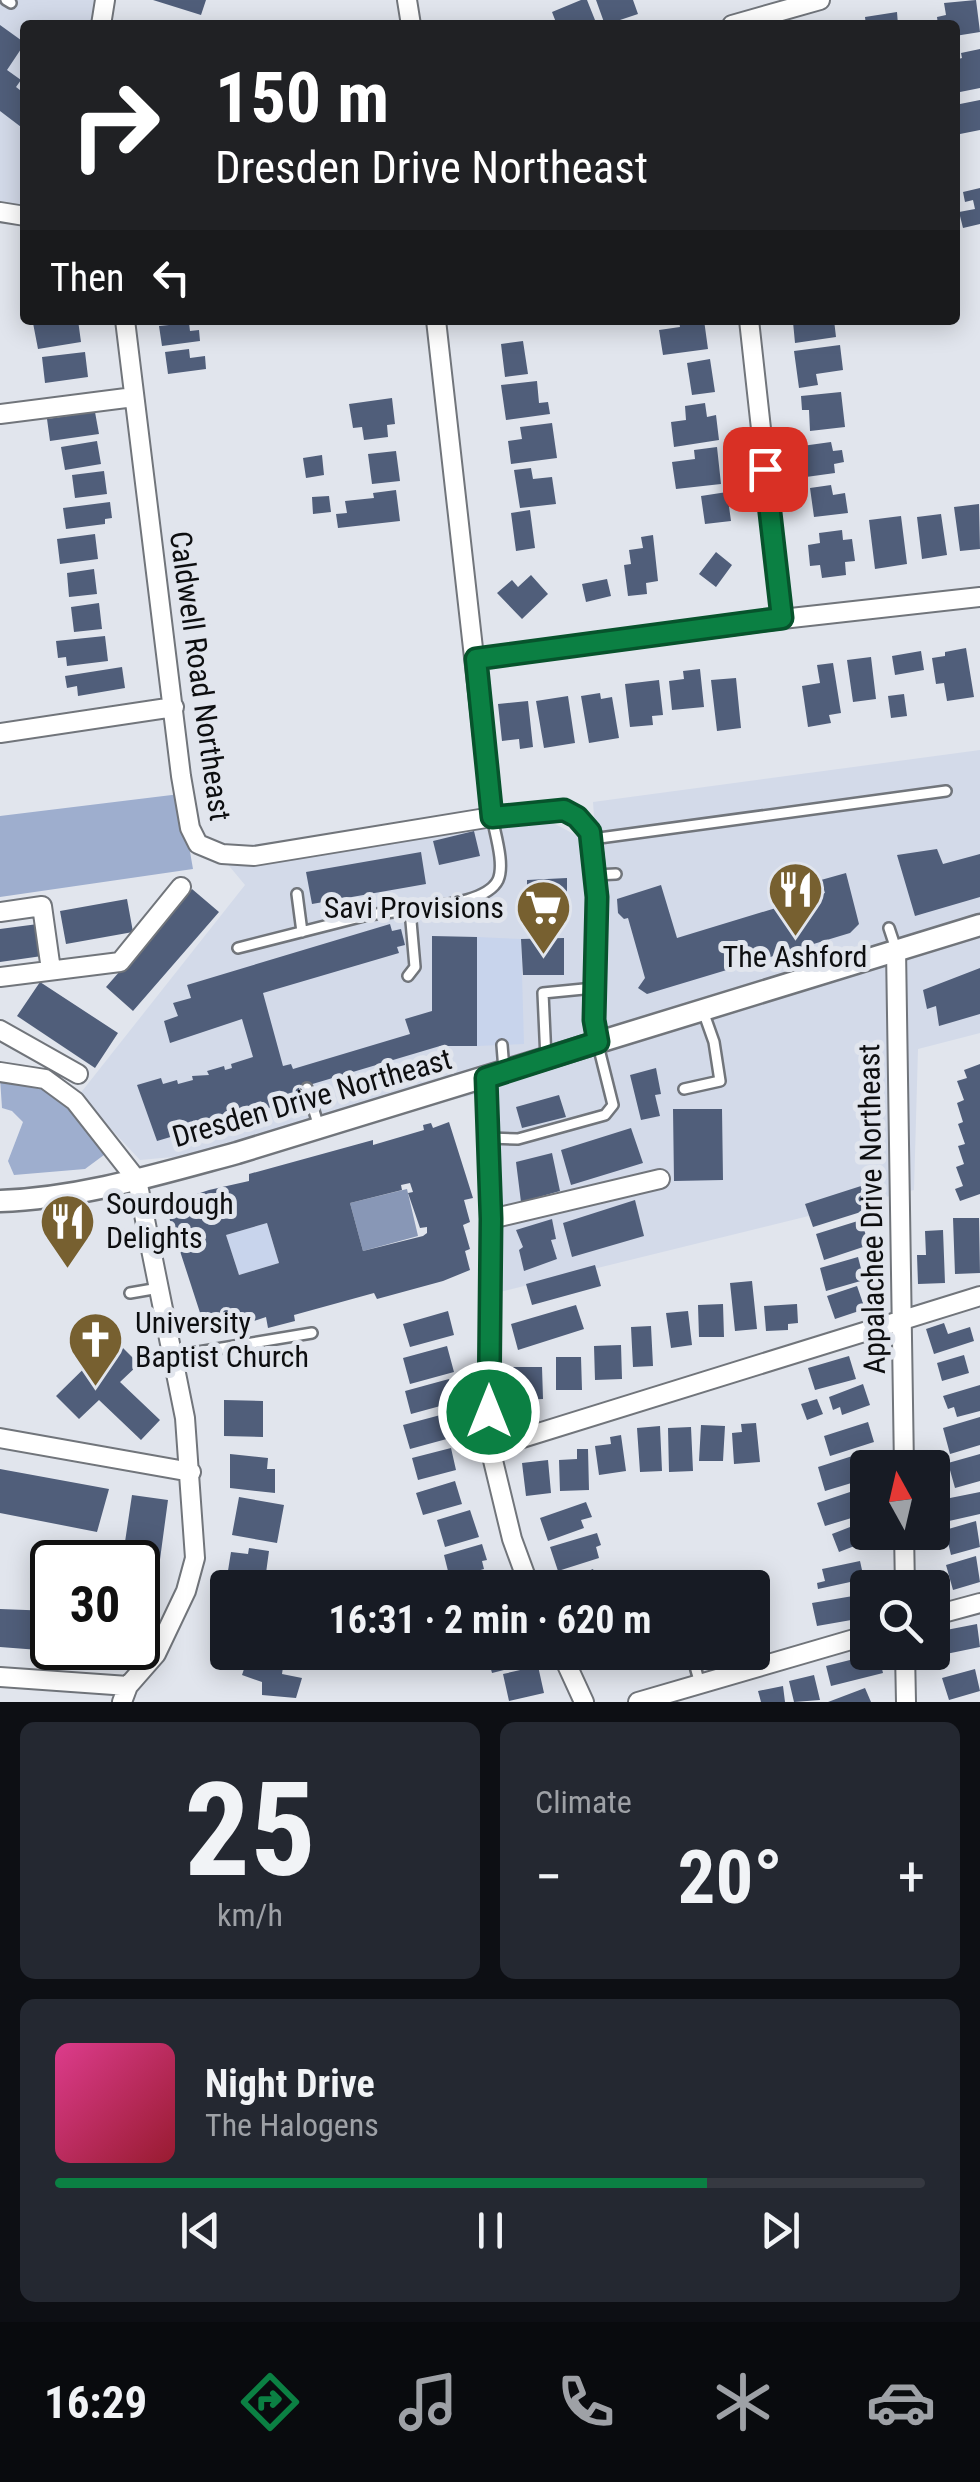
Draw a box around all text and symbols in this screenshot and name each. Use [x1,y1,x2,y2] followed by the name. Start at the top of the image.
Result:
[215,57,389,139] text: 150 m
[50,60,180,190] icon: right
[215,141,648,194] text: Dresden Drive Northeast
[144,250,199,305] icon: left
[50,256,124,300] text: Then
[723,427,808,512] pin
[738,442,793,497] icon: arrive
[163,529,238,823] street label: Caldwell Road Northeast
[765,859,825,938] restaurant icon: The Ashford
[513,878,573,957] supermarket icon: Savi Provisions
[324,890,504,925] place label: Savi Provisions
[723,939,867,974] place label: The Ashford
[168,1041,455,1154] street label: Dresden Drive Northeast
[851,1043,892,1375] street label: Appalachee Drive Northeast
[106,1186,234,1255] place label: Sourdough Delights
[37,1191,97,1270] restaurant icon: Sourdough Delights
[135,1305,309,1374] place label: University Baptist Church
[66,1310,126,1389] church icon: University Baptist Church
[437,1360,541,1464] position arrow
[850,1450,950,1550] north arrow
[850,1450,950,1670] map controls
[30,1540,160,1670] speed limit sign: 30
[850,1570,950,1670] button: search
[329,1598,651,1642] text: 16:31 · 2 min · 620 m
[184,1754,316,1907] text: 25
[535,1783,632,1821] text: Climate
[678,1833,783,1921] text: 20°
[535,1845,563,1909] text: −
[898,1845,925,1909] text: +
[217,1896,283,1934] text: km/h
[205,2062,375,2106] text: Night Drive
[205,2106,379,2144] text: The Halogens
[173,2203,228,2258] icon: previous
[463,2203,518,2258] icon: pause
[753,2203,808,2258] icon: next
[235,2367,305,2437] icon: directions
[393,2367,463,2437] icon: music
[551,2367,621,2437] icon: phone
[708,2367,778,2437] icon: climate
[866,2367,936,2437] icon: car
[44,2376,147,2429] text: 16:29

